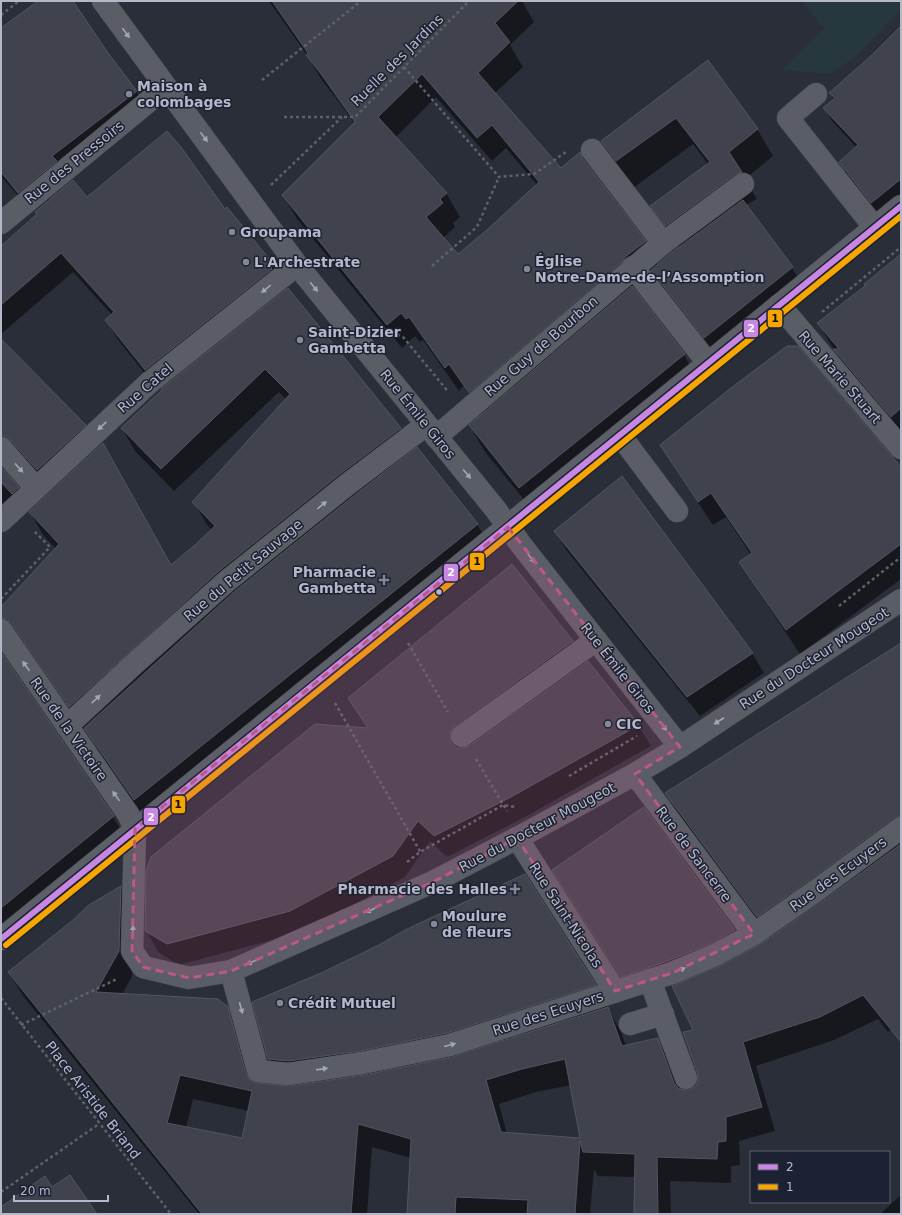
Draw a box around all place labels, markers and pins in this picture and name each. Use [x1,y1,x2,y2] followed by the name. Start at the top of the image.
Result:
[137,78,231,110] place label: Maison à colombages
[124,89,134,99] marker: Maison à colombages
[240,224,321,240] place label: Groupama
[227,227,237,237] marker: Groupama
[535,253,764,285] place label: Église Notre-Dame-de-l’Assomption
[254,254,360,270] place label: L'Archestrate
[241,257,251,267] marker: L'Archestrate
[522,264,532,274] marker: Église Notre-Dame-de-l’Assomption
[308,324,401,356] place label: Saint-Dizier Gambetta
[295,335,305,345] marker: Saint-Dizier Gambetta
[293,564,376,596] place label: Pharmacie Gambetta
[379,575,389,585] marker: Pharmacie Gambetta
[434,587,444,597] unlabelled marker
[616,716,642,732] place label: CIC
[603,719,613,729] marker: CIC
[338,881,507,897] place label: Pharmacie des Halles
[510,884,520,894] marker: Pharmacie des Halles
[442,908,511,940] place label: Moulure de fleurs
[429,919,439,929] marker: Moulure de fleurs
[288,995,396,1011] place label: Crédit Mutuel
[275,998,285,1008] marker: Crédit Mutuel

